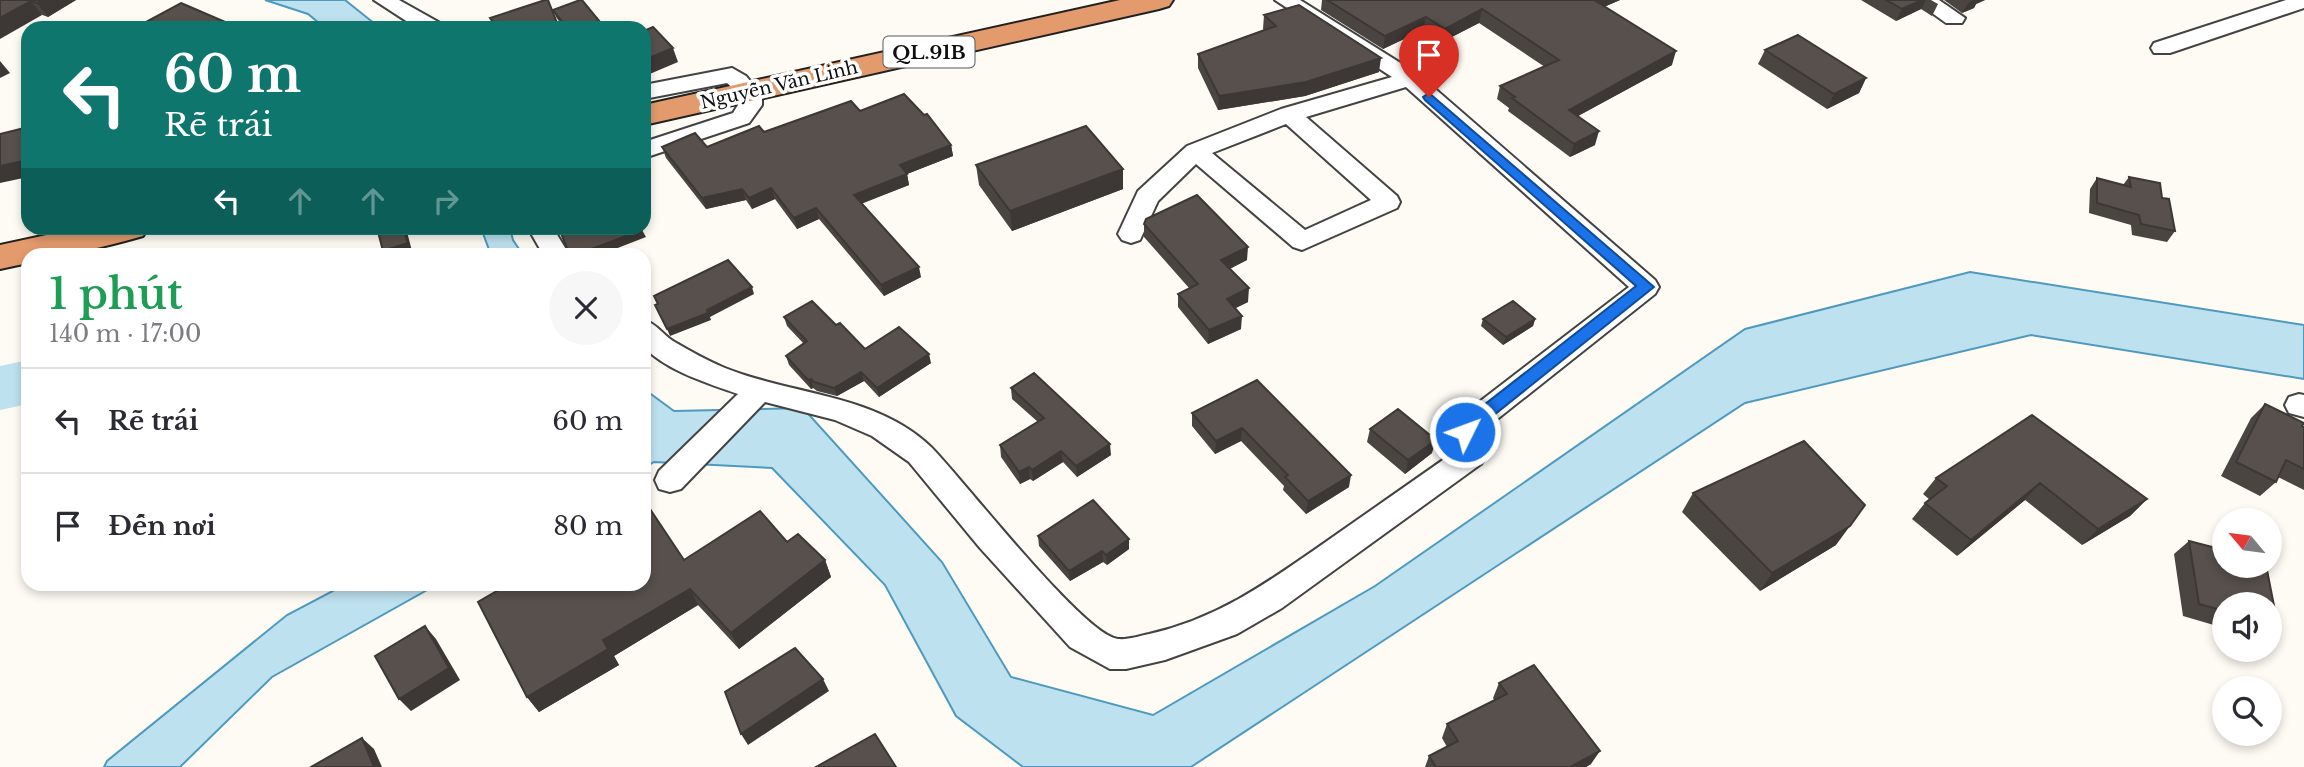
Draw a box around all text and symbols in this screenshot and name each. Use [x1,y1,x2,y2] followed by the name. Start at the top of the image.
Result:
[1399,25,1459,97] pin
[884,36,974,68] road number: QL.91B
[1410,36,1448,74] icon: arrive
[164,44,301,105] text: 60 m
[49,49,140,140] icon: left
[698,56,860,114] street label: Nguyễn Văn Linh
[164,105,273,145] text: Rẽ trái
[208,182,246,220] icon: left
[281,182,319,220] icon: ahead
[354,182,392,220] icon: ahead
[427,182,465,220] icon: right
[49,268,183,320] text: 1 phút
[549,271,623,345] button: close
[49,320,201,348] text: 140 m · 17:00
[1428,395,1502,469] position arrow
[49,402,87,440] icon: left
[108,405,198,437] text: Rẽ trái
[552,405,623,437] text: 60 m
[49,507,87,545] icon: arrive
[2212,508,2282,578] north arrow
[2212,508,2282,746] map controls
[108,510,216,542] text: Đến nơi
[553,510,623,542] text: 80 m
[2212,592,2282,662] button: sound
[2212,676,2282,746] button: search

